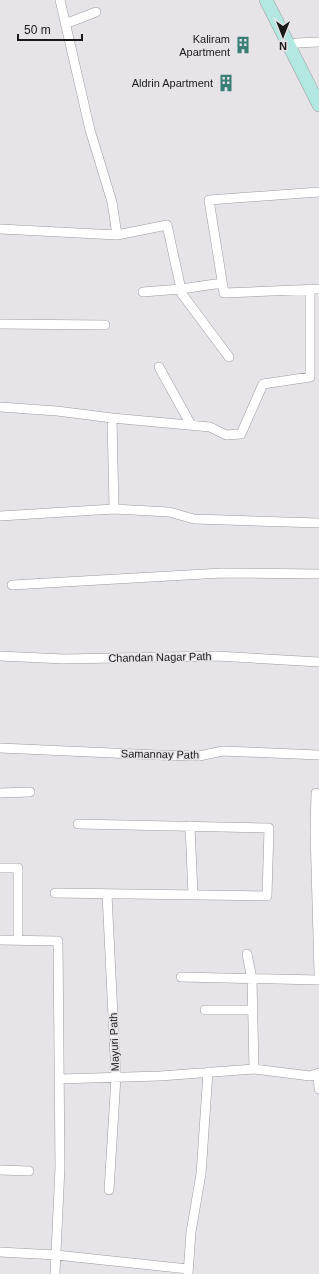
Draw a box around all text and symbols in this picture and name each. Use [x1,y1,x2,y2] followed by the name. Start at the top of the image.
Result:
[18,16,82,42] scale bar
[263,16,303,56] north arrow
[24,23,51,37] text: 50 m
[179,33,230,58] place label: Kaliram Apartment
[233,35,253,55] building icon: Kaliram Apartment
[279,40,287,52] text: N
[216,73,236,93] building icon: Aldrin Apartment
[132,77,213,89] place label: Aldrin Apartment
[108,650,212,664] street label: Chandan Nagar Path
[121,747,199,761] street label: Samannay Path
[107,1012,121,1072] street label: Mayuri Path

